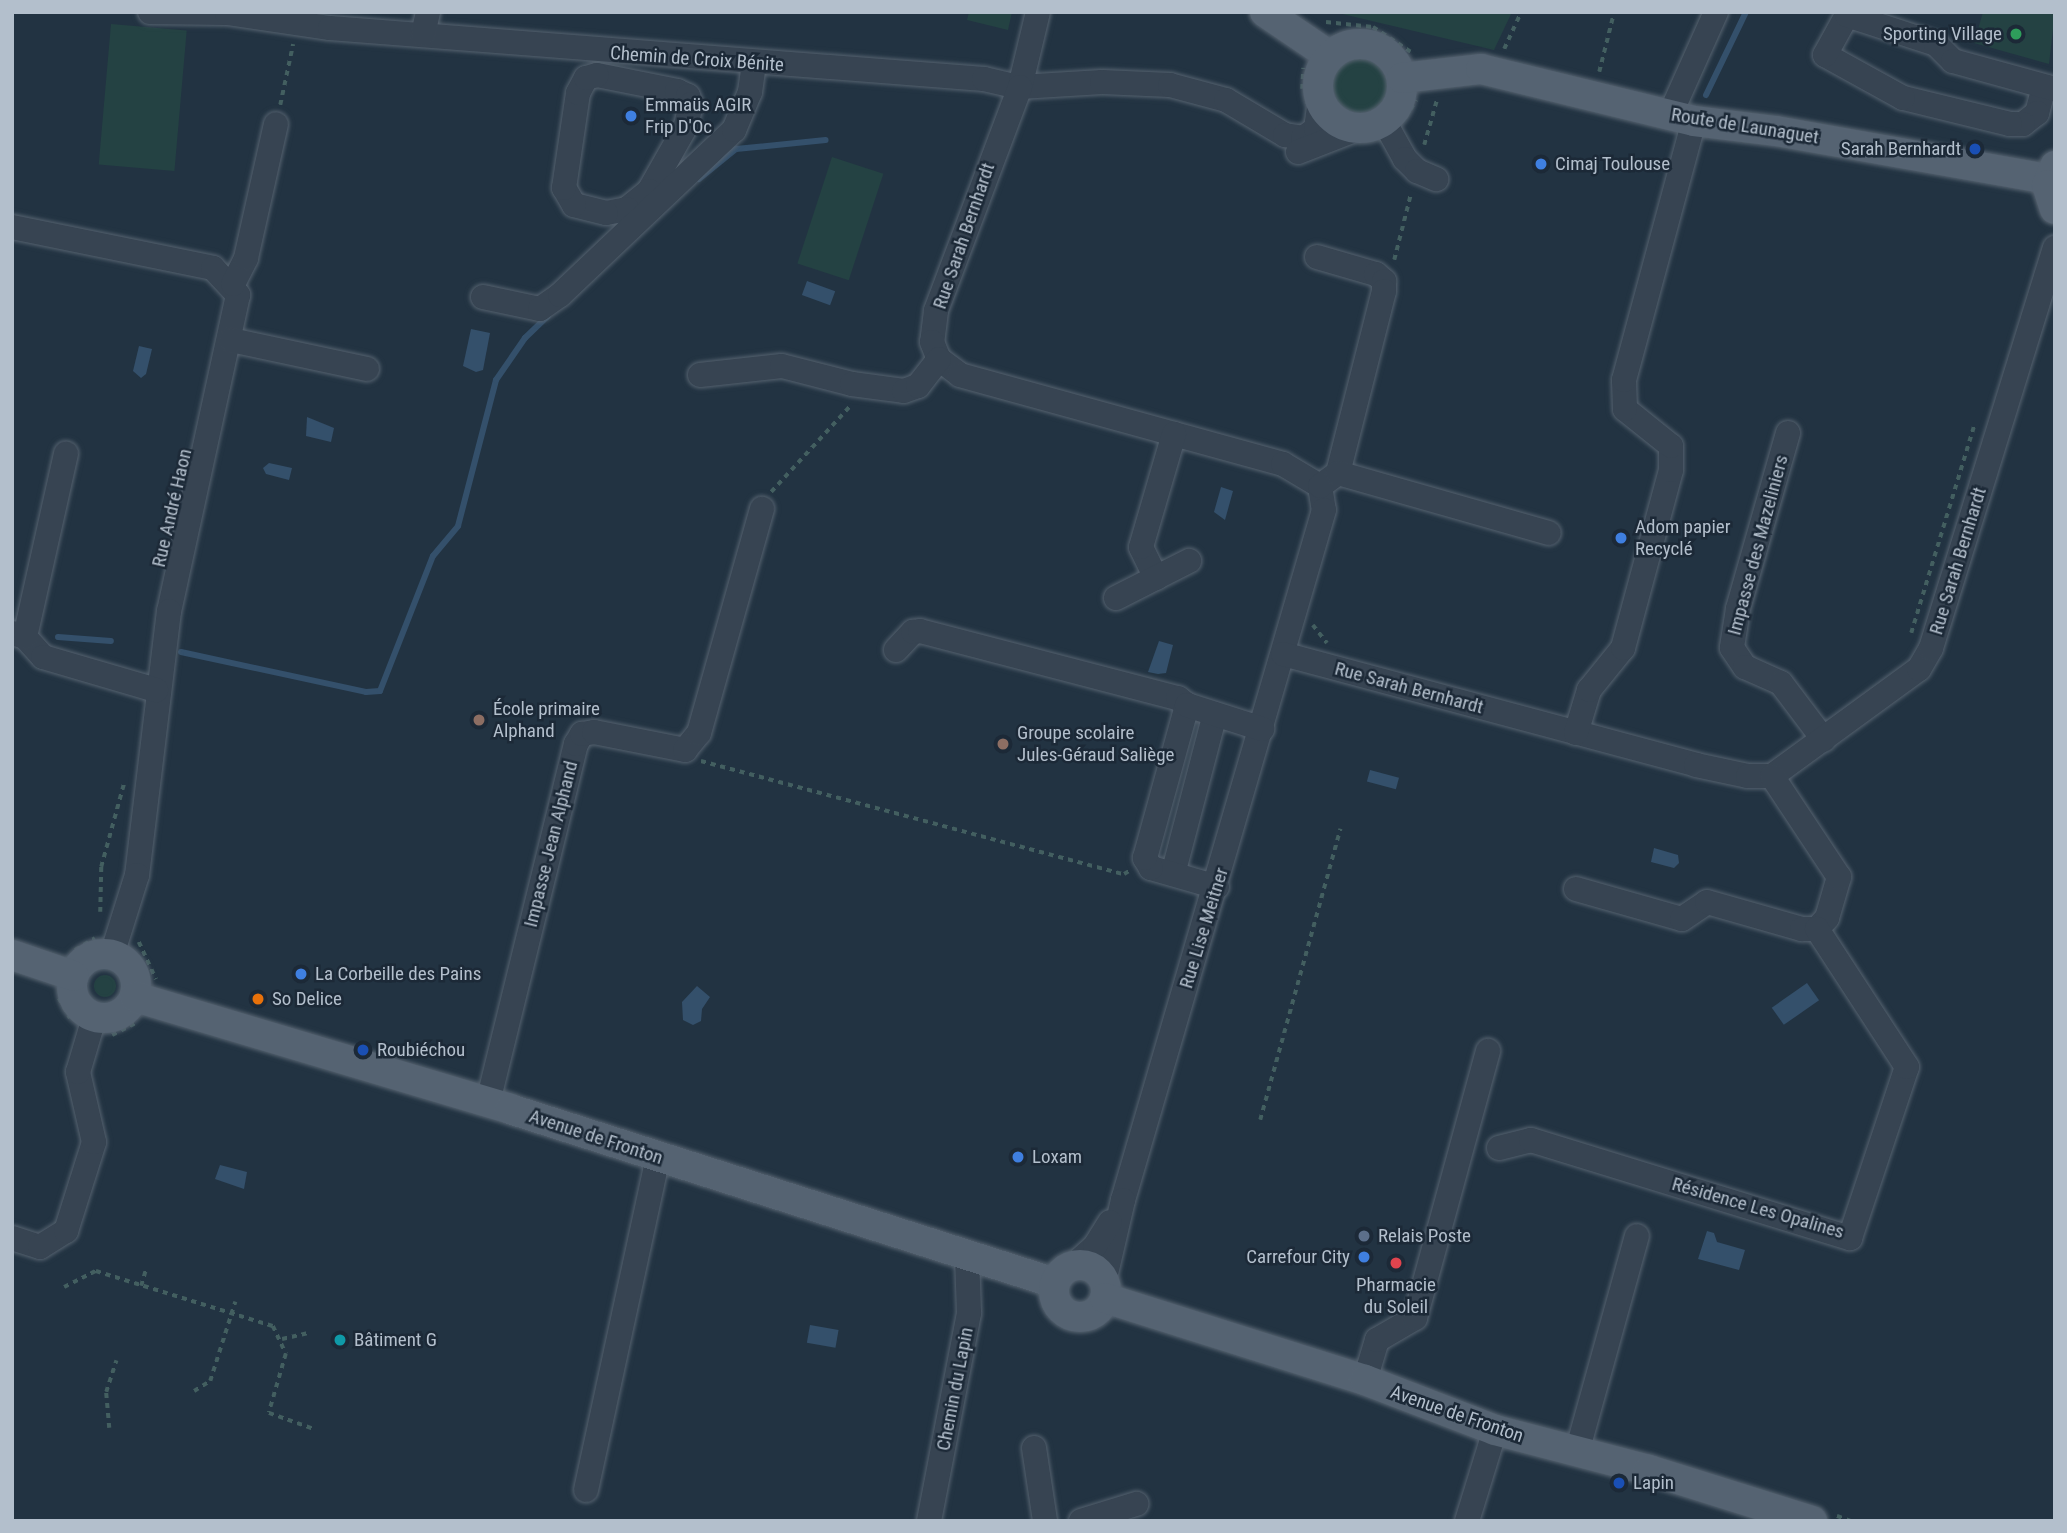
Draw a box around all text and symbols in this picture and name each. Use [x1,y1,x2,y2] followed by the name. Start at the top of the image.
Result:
[1883,23,2002,45] place label: Sporting Village
[2008,26,2024,42] marker: Sporting Village
[609,42,785,76] street label: Chemin de Croix Bénite
[645,94,751,138] place label: Emmaüs AGIR Frip D'Oc
[1670,103,1820,149] street label: Route de Launaguet
[623,108,639,124] marker: Emmaüs AGIR Frip D'Oc
[1841,138,1961,160] place label: Sarah Bernhardt
[1967,141,1983,157] marker: Sarah Bernhardt
[1555,153,1671,175] place label: Cimaj Toulouse
[1533,156,1549,172] marker: Cimaj Toulouse
[928,160,1000,312] street label: Rue Sarah Bernhardt
[147,447,197,569] street label: Rue André Haon
[1723,452,1793,638] street label: Impasse des Mazeliniers
[1925,485,1991,637] street label: Rue Sarah Bernhardt
[1635,516,1730,560] place label: Adom papier Recyclé
[1613,530,1629,546] marker: Adom papier Recyclé
[1332,657,1486,719] street label: Rue Sarah Bernhardt
[493,698,600,742] place label: École primaire Alphand
[471,712,487,728] marker: École primaire Alphand
[1017,722,1174,766] place label: Groupe scolaire Jules-Géraud Saliège
[995,736,1011,752] marker: Groupe scolaire Jules-Géraud Saliège
[519,759,583,929] street label: Impasse Jean Alphand
[1175,865,1233,991] street label: Rue Lise Meitner
[315,963,481,985] place label: La Corbeille des Pains
[293,966,309,982] marker: La Corbeille des Pains
[272,988,342,1010] place label: So Delice
[250,991,266,1007] marker: So Delice
[377,1039,465,1061] place label: Roubiéchou
[355,1042,371,1058] marker: Roubiéchou
[526,1105,666,1169] street label: Avenue de Fronton
[1032,1146,1082,1168] place label: Loxam
[1010,1149,1026,1165] marker: Loxam
[1669,1173,1847,1243] street label: Résidence Les Opalines
[1378,1225,1471,1247] place label: Relais Poste
[1356,1228,1372,1244] marker: Relais Poste
[1246,1246,1350,1268] place label: Carrefour City
[1356,1249,1372,1265] marker: Carrefour City
[1388,1255,1404,1271] marker: Pharmacie du Soleil
[1356,1274,1436,1318] place label: Pharmacie du Soleil
[932,1325,978,1453] street label: Chemin du Lapin
[354,1329,437,1351] place label: Bâtiment G
[332,1332,348,1348] marker: Bâtiment G
[1387,1381,1527,1447] street label: Avenue de Fronton
[1633,1472,1674,1494] place label: Lapin
[1611,1475,1627,1491] marker: Lapin

